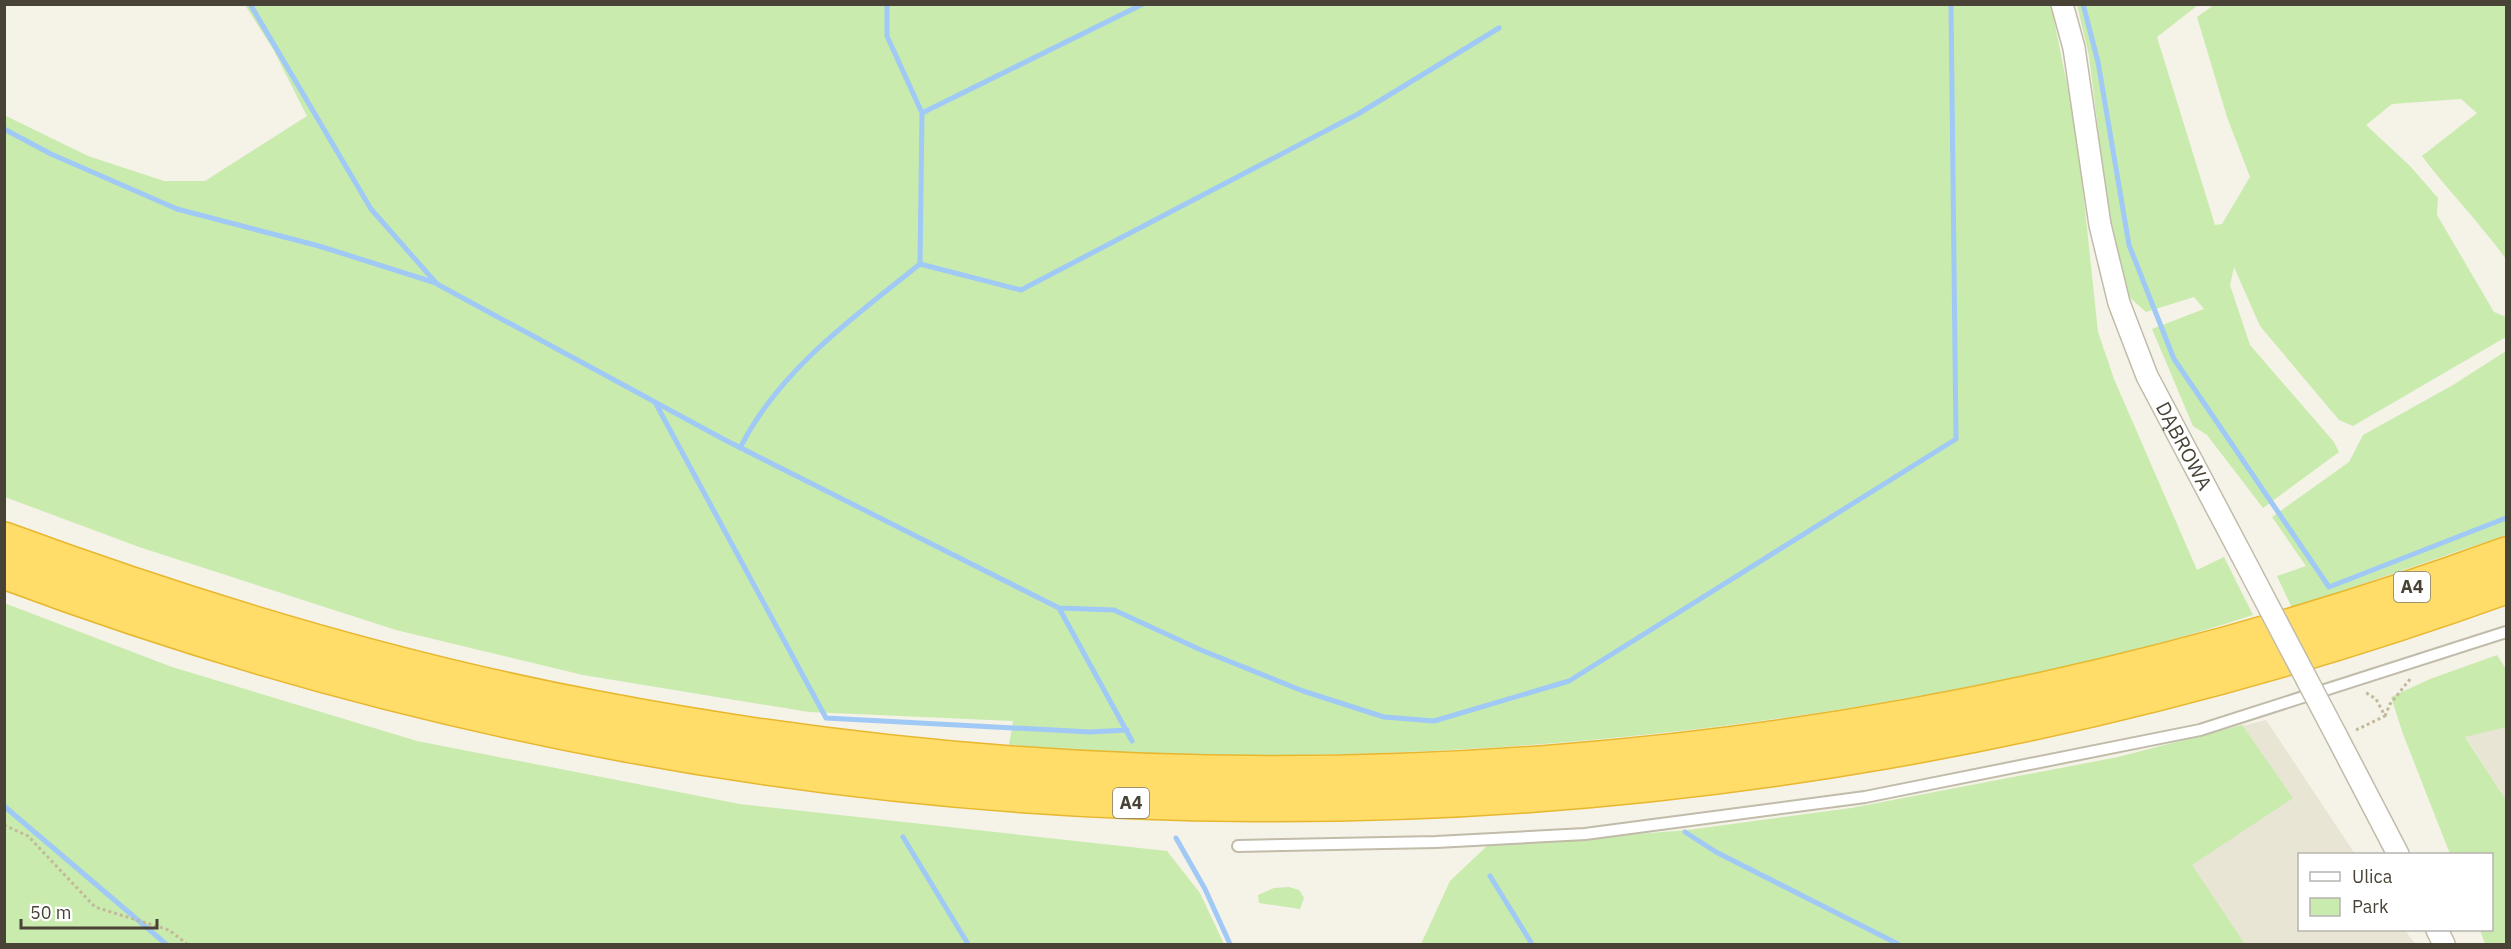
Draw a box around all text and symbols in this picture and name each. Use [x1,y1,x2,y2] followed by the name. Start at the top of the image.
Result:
[2150,397,2219,495] street label: DĄBROWA
[2394,572,2430,602] road number: A4
[1113,788,1149,818] road number: A4
[2298,853,2493,931] legend
[2352,865,2393,888] text: Ulica
[21,892,158,930] scale bar
[2352,895,2389,918] text: Park
[30,901,72,924] text: 50 m

